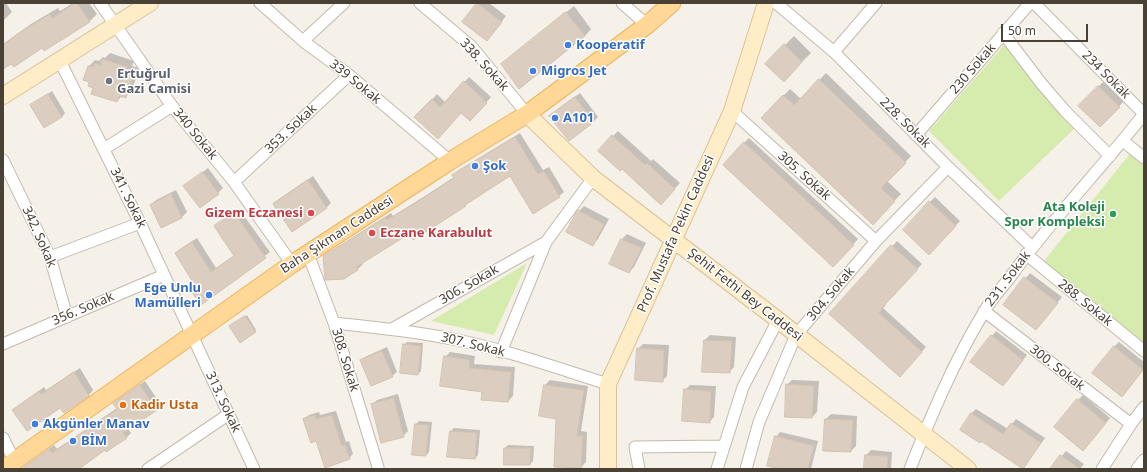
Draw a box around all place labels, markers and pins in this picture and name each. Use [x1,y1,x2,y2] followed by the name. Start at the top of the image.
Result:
[576,37,645,53] place label: Kooperatif
[563,40,573,50] marker: Kooperatif
[541,63,607,79] place label: Migros Jet
[117,66,191,97] place label: Ertuğrul Gazi Camisi
[528,66,538,76] marker: Migros Jet
[104,76,114,86] marker: Ertuğrul Gazi Camisi
[563,110,594,126] place label: A101
[550,113,560,123] marker: A101
[483,158,506,174] place label: Şok
[470,161,480,171] marker: Şok
[1005,199,1105,230] place label: Ata Koleji Spor Kompleksi
[205,205,303,221] place label: Gizem Eczanesi
[306,208,316,218] marker: Gizem Eczanesi
[1108,209,1118,219] marker: Ata Koleji Spor Kompleksi
[380,225,492,241] place label: Eczane Karabulut
[367,228,377,238] marker: Eczane Karabulut
[135,280,201,311] place label: Ege Unlu Mamülleri
[204,290,214,300] marker: Ege Unlu Mamülleri
[131,397,198,413] place label: Kadir Usta
[118,400,128,410] marker: Kadir Usta
[43,416,150,432] place label: Akgünler Manav
[30,419,40,429] marker: Akgünler Manav
[81,433,107,449] place label: BİM
[68,436,78,446] marker: BİM

